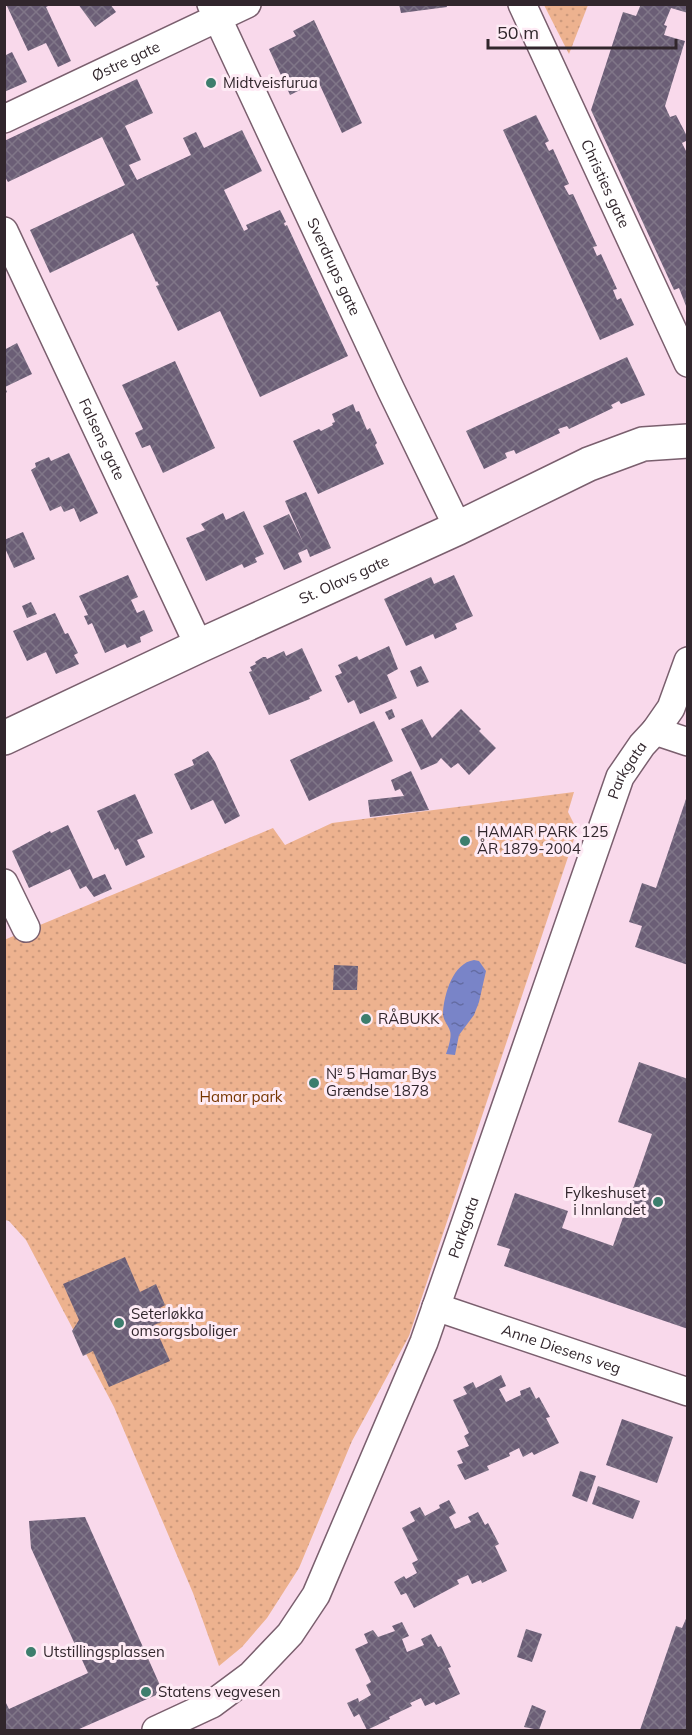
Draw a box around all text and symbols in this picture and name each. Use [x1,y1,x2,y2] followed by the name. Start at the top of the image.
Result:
[488,12,676,50] scale bar
[497,21,539,44] text: 50 m
[89,37,163,85] street label: Østre gate
[223,73,318,92] place label: Midtveisfurua
[204,76,218,90] marker: Midtveisfurua
[577,136,634,231] street label: Christies gate
[303,215,365,318] street label: Sverdrups gate
[75,395,130,483] street label: Falsens gate
[296,551,392,608] street label: St. Olavs gate
[603,738,651,801] street label: Parkgata
[477,822,608,858] place label: HAMAR PARK 125 ÅR 1879-2004
[458,834,472,848] marker: HAMAR PARK 125 ÅR 1879-2004
[378,1008,440,1028] place label: RÅBUKK
[359,1012,373,1026] marker: RÅBUKK
[326,1064,437,1100] place label: № 5 Hamar Bys Grændse 1878
[307,1076,321,1090] marker: № 5 Hamar Bys Grændse 1878
[199,1087,283,1106] park label: Hamar park
[565,1183,646,1219] place label: Fylkeshuset i Innlandet
[444,1194,483,1261] street label: Parkgata
[651,1195,665,1209] marker: Fylkeshuset i Innlandet
[131,1304,238,1340] place label: Seterløkka omsorgsboliger
[112,1316,126,1330] marker: Seterløkka omsorgsboliger
[499,1320,623,1378] street label: Anne Diesens veg
[43,1642,165,1661] place label: Utstillingsplassen
[24,1645,38,1659] marker: Utstillingsplassen
[158,1682,281,1701] place label: Statens vegvesen
[139,1685,153,1699] marker: Statens vegvesen

